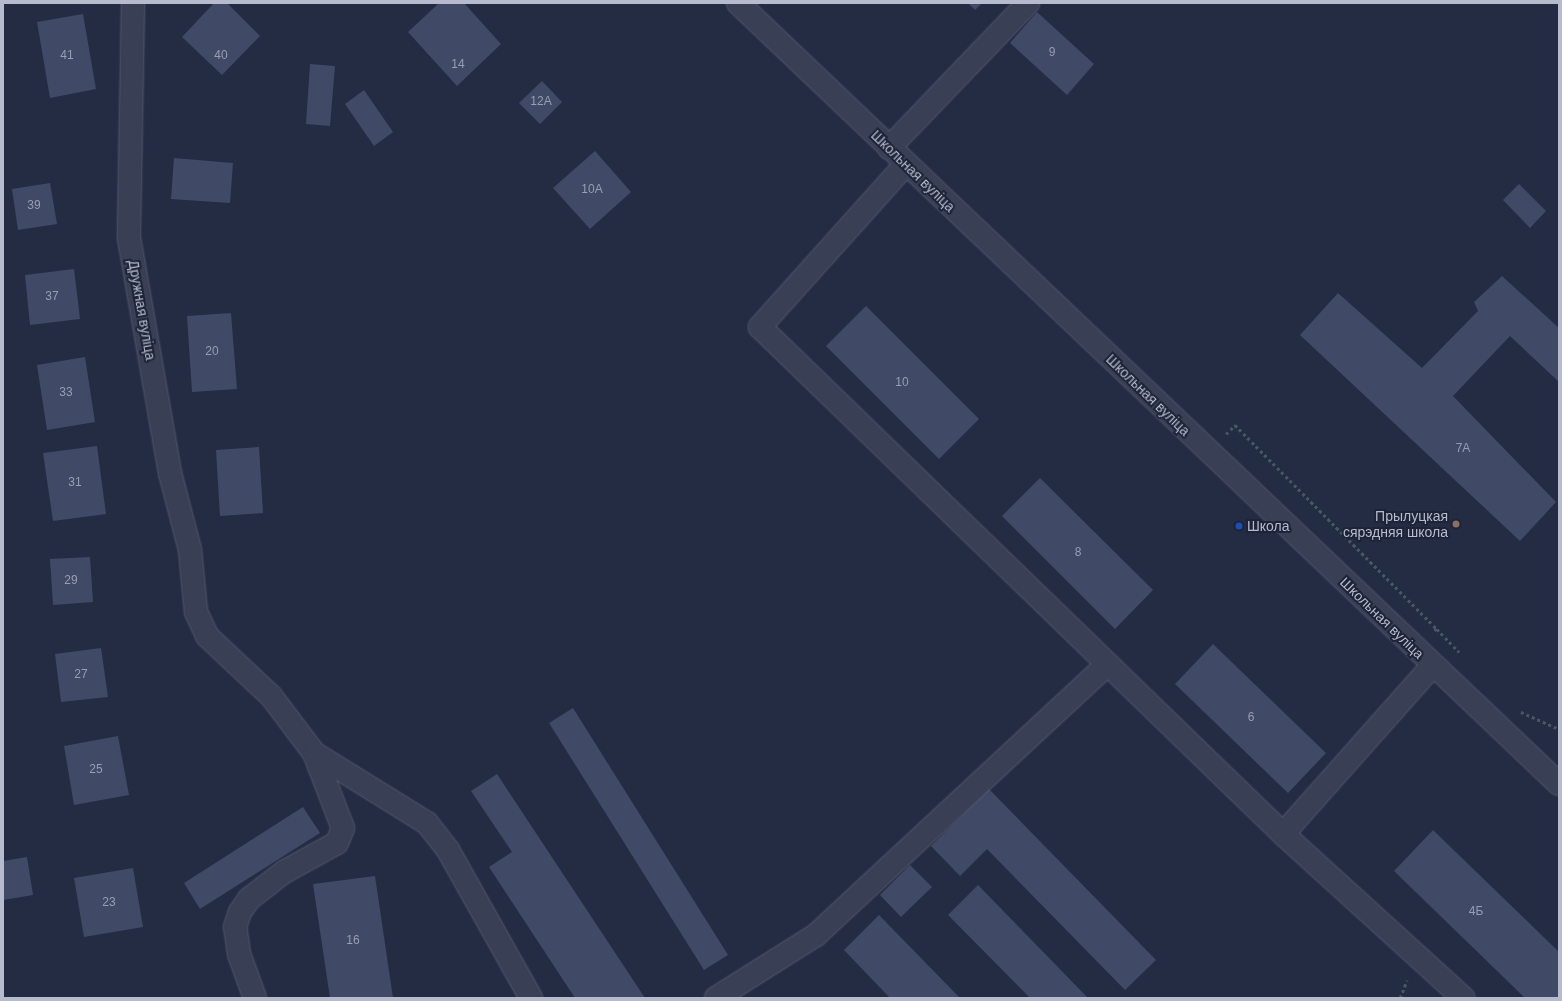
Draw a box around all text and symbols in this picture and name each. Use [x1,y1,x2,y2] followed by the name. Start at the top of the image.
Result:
[1049,46,1055,60] house number: 9
[60,49,74,63] house number: 41
[214,49,228,63] house number: 40
[451,58,465,72] house number: 14
[530,95,552,109] house number: 12А
[868,127,958,215] street label: Школьная вуліца
[581,183,603,197] house number: 10А
[27,199,41,213] house number: 39
[125,259,159,361] street label: Дружная вуліца
[45,290,59,304] house number: 37
[205,345,219,359] house number: 20
[1103,351,1193,439] street label: Школьная вуліца
[895,376,909,390] house number: 10
[59,386,73,400] house number: 33
[1456,442,1470,456] house number: 7А
[68,476,82,490] house number: 31
[1343,508,1448,540] place label: Прылуцкая сярэдняя школа
[1247,518,1290,534] place label: Школа
[1451,519,1461,529] marker: Прылуцкая сярэдняя школа
[1234,521,1244,531] marker: Школа
[1075,546,1081,560] house number: 8
[64,574,78,588] house number: 29
[1337,574,1427,662] street label: Школьная вуліца
[74,668,88,682] house number: 27
[1248,711,1254,725] house number: 6
[89,763,103,777] house number: 25
[102,896,116,910] house number: 23
[1469,905,1483,919] house number: 4Б
[346,934,360,948] house number: 16

